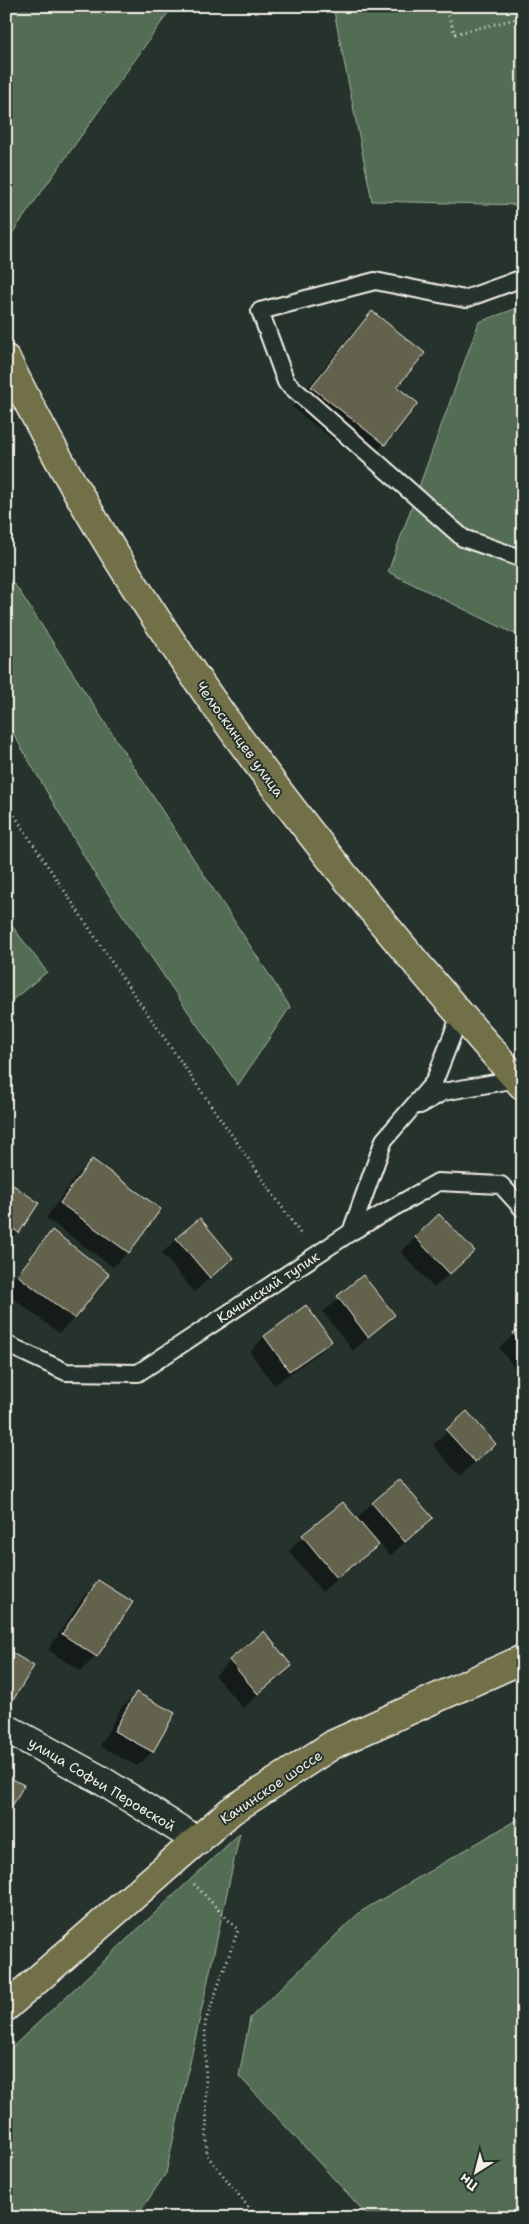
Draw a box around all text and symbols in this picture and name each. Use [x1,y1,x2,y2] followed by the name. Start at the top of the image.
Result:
[192,678,288,800] street label: Челюскинцев улица
[213,1247,323,1327] street label: Качинский тупик
[25,1733,179,1835] street label: улица Софьи Перовской
[217,1746,326,1828] street label: Качинское шоссе
[452,2146,502,2196] north arrow
[456,2170,481,2195] text: Пн

